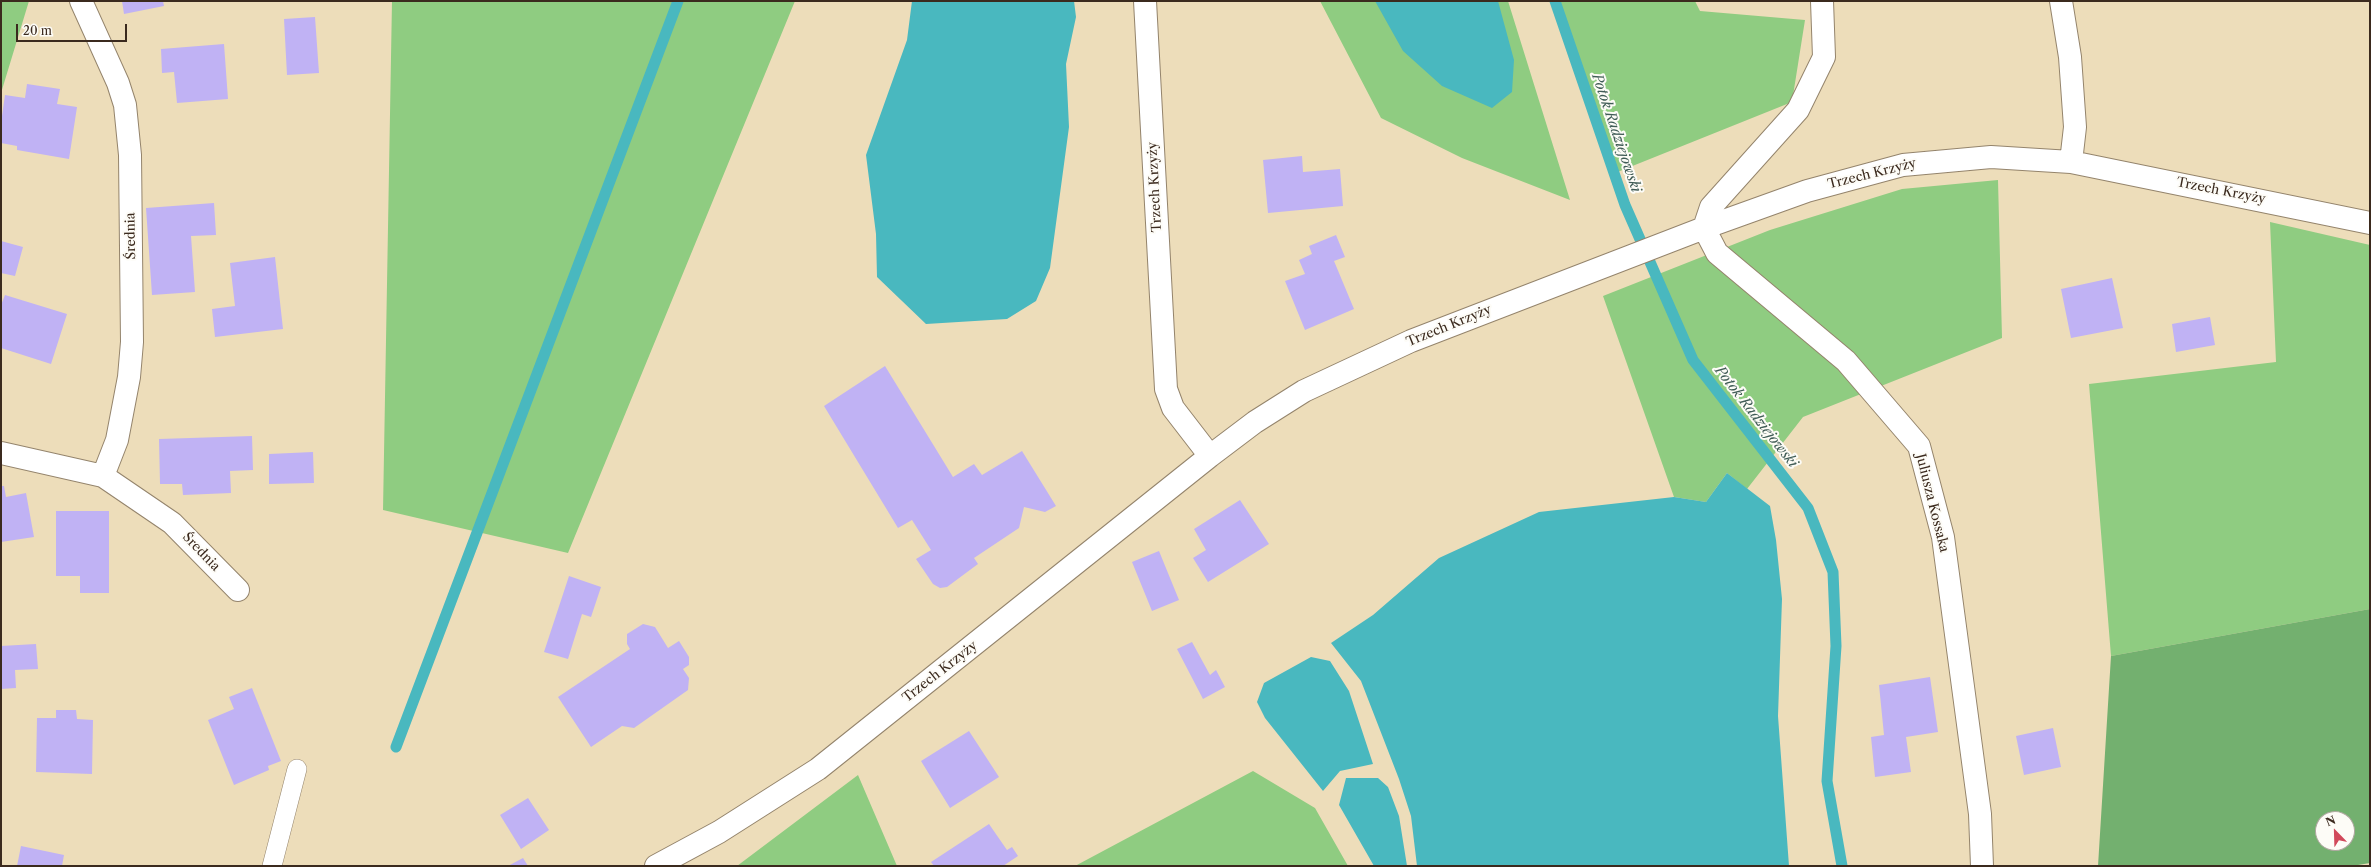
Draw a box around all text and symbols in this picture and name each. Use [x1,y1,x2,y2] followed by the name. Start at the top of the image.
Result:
[18,16,129,42] scale bar
[23,23,52,38] text: 20 m
[1588,72,1644,194] water label: Potok Radziejowski
[1145,142,1165,232] street label: Trzech Krzyży
[1826,156,1918,192] street label: Trzech Krzyży
[2175,175,2267,207] street label: Trzech Krzyży
[123,212,139,260] street label: Średnia
[1404,302,1494,350] street label: Trzech Krzyży
[1711,363,1801,471] water label: Potok Radziejowski
[1912,452,1952,554] street label: Juliusza Kossaka
[179,530,223,574] street label: Średnia
[900,638,980,706] street label: Trzech Krzyży
[2315,811,2355,851] north arrow
[2324,813,2338,829] text: N

